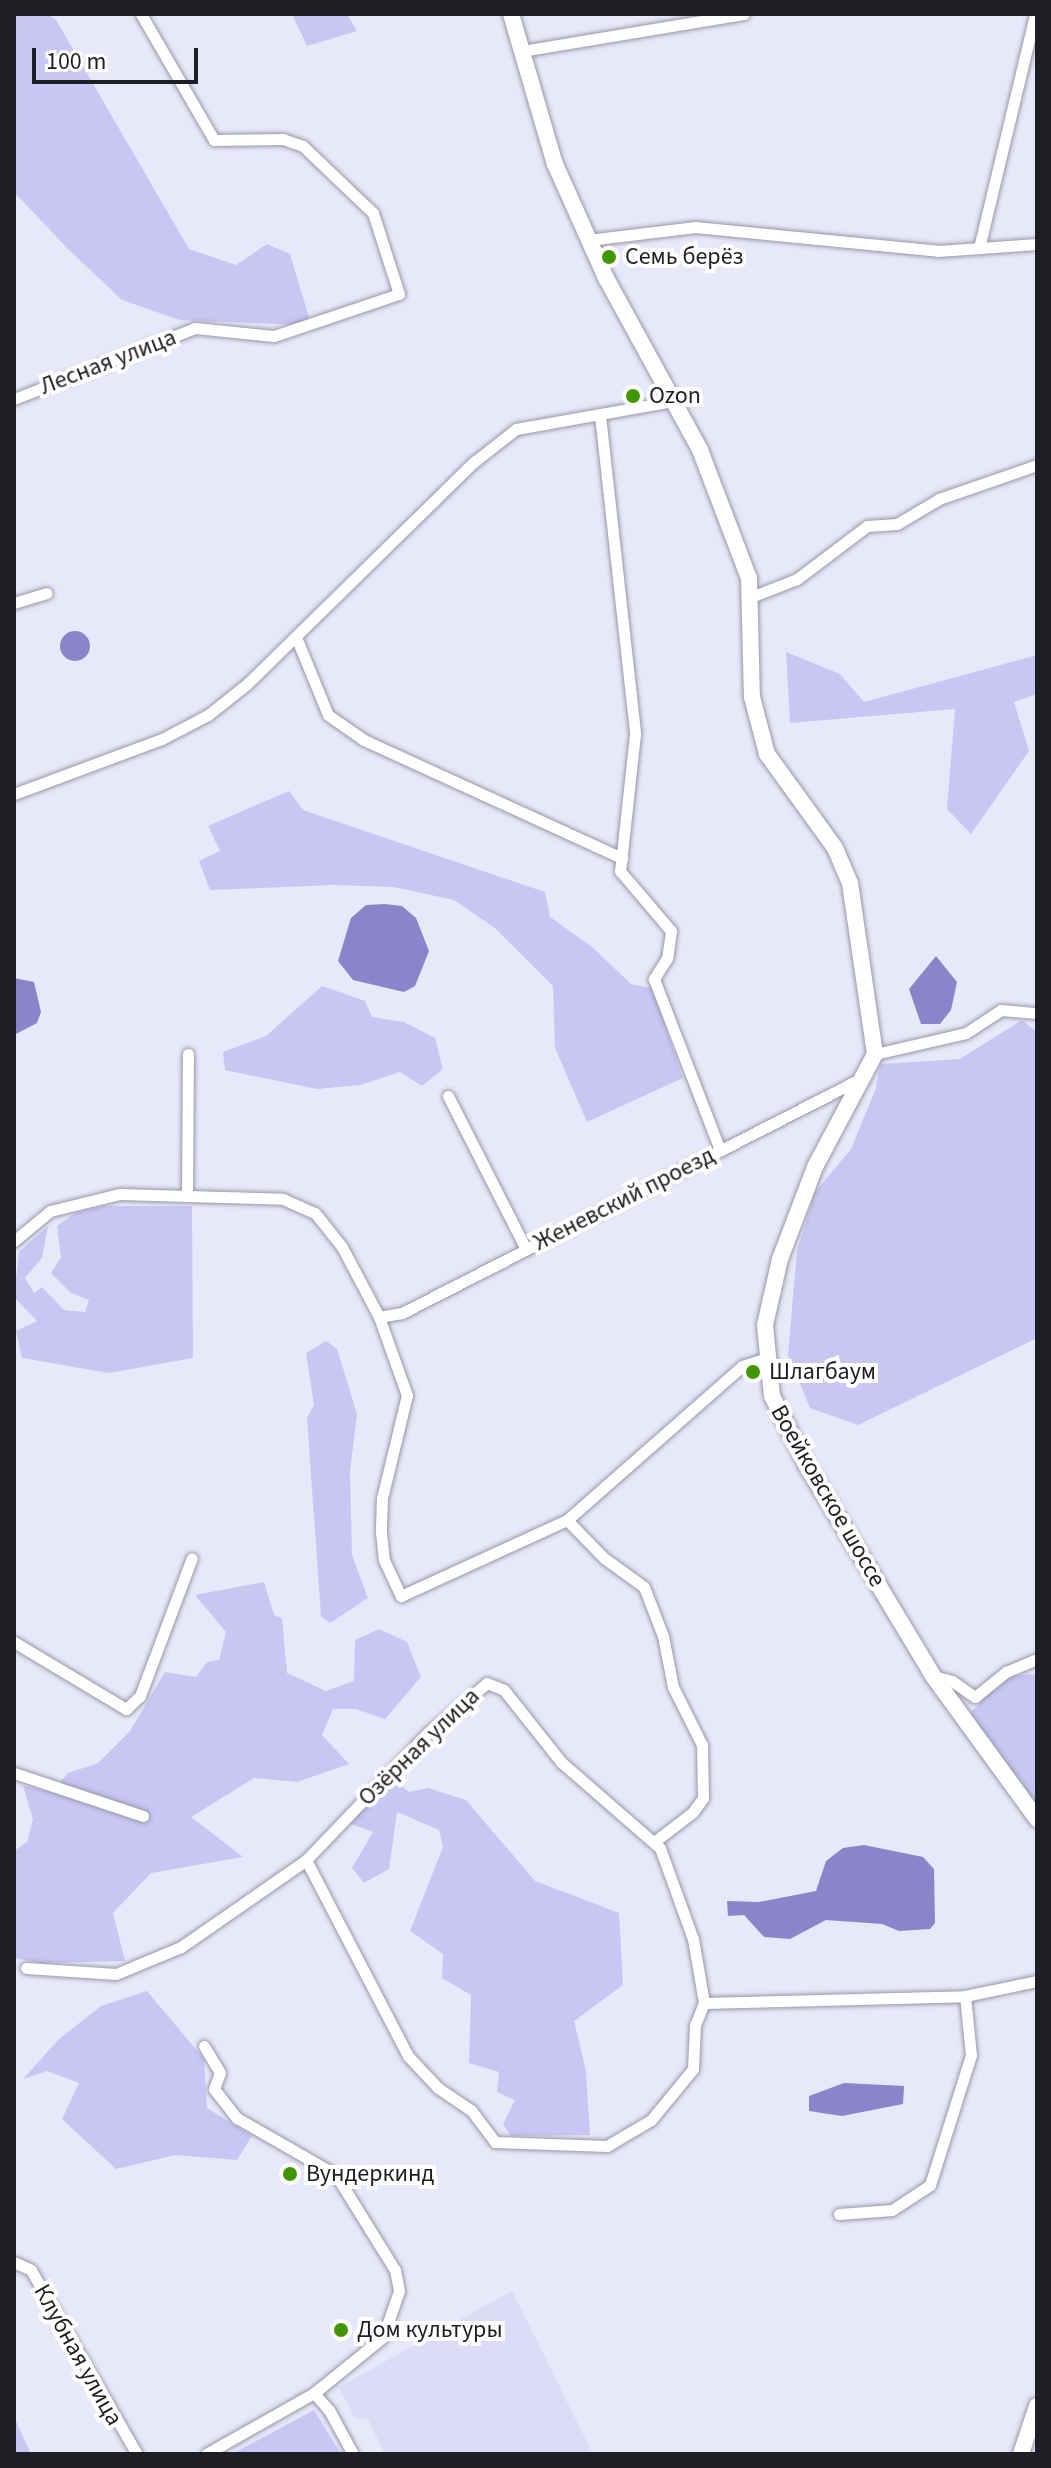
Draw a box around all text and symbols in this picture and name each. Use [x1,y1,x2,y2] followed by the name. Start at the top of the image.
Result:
[36,32,202,82] scale bar
[46,44,106,79] text: 100 m
[625,243,744,271] place label: Семь берёз
[600,248,618,266] marker: Семь берёз
[36,323,180,401] street label: Лесная улица
[649,382,701,410] place label: Ozon
[624,387,642,405] marker: Ozon
[529,1141,719,1257] street label: Женевский проезд
[769,1358,876,1386] place label: Шлагбаум
[744,1363,762,1381] marker: Шлагбаум
[764,1400,892,1592] street label: Воейковское шоссе
[352,1682,486,1812] street label: Озёрная улица
[306,2160,434,2188] place label: Вундеркинд
[281,2165,299,2183] marker: Вундеркинд
[27,2279,129,2431] street label: Клубная улица
[357,2316,503,2344] place label: Дом культуры
[332,2321,350,2339] marker: Дом культуры

